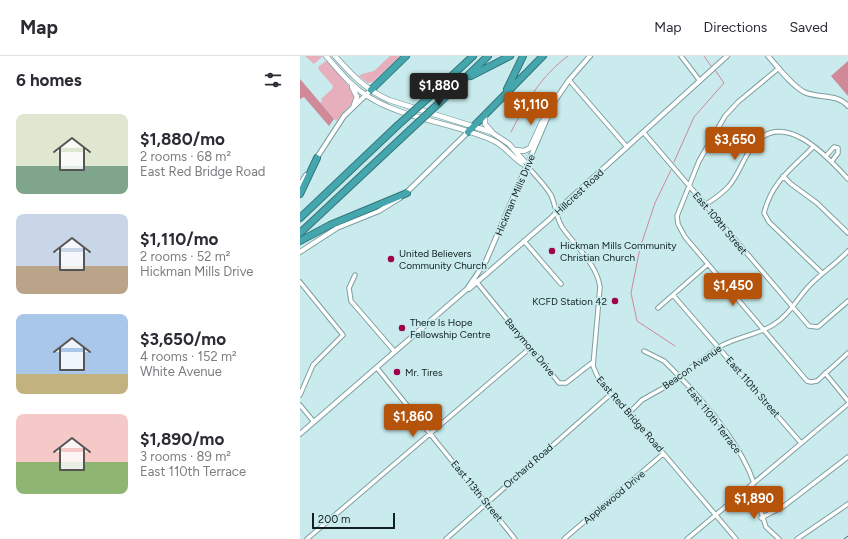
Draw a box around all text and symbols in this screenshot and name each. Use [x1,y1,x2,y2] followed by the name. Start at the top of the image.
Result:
[20,16,58,39] text: Map
[654,19,682,36] text: Map
[704,19,767,36] text: Directions
[789,19,828,36] text: Saved
[262,69,284,91] icon: filters
[16,70,82,90] text: 6 homes
[406,73,472,107] pin: $1,880
[419,78,459,93] text: $1,880
[498,92,564,126] pin: $1,110
[513,97,549,112] text: $1,110
[702,127,768,161] pin: $3,650
[140,129,225,149] text: $1,880/mo
[48,130,96,178] icon: home
[714,132,756,147] text: $3,650
[140,149,231,164] text: 2 rooms · 68 m²
[492,152,538,238] street label: Hickman Mills Drive
[140,164,265,179] text: East Red Bridge Road
[552,166,606,218] street label: Hillcrest Road
[690,189,750,257] street label: East 109th Street
[140,229,218,249] text: $1,110/mo
[48,230,96,278] icon: home
[560,239,677,264] place label: Hickman Mills Community Christian Church
[547,246,557,256] marker: Hickman Mills Community Christian Church
[399,247,487,272] place label: United Believers Community Church
[140,249,231,264] text: 2 rooms · 52 m²
[386,254,396,264] marker: United Believers Community Church
[140,264,253,279] text: Hickman Mills Drive
[700,273,766,307] pin: $1,450
[713,278,753,293] text: $1,450
[532,295,607,308] place label: KCFD Station 42
[610,296,620,306] marker: KCFD Station 42
[502,315,558,379] street label: Barrymore Drive
[410,316,491,341] place label: There Is Hope Fellowship Centre
[397,323,407,333] marker: There Is Hope Fellowship Centre
[140,329,226,349] text: $3,650/mo
[48,330,96,378] icon: home
[660,341,725,392] street label: Beacon Avenue
[140,349,237,364] text: 4 rooms · 152 m²
[723,354,783,420] street label: East 110th Street
[140,364,222,379] text: White Avenue
[405,366,443,379] place label: Mr. Tires
[392,367,402,377] marker: Mr. Tires
[593,373,667,455] street label: East Red Bridge Road
[684,384,745,457] street label: East 110th Terrace
[380,404,446,438] pin: $1,860
[393,409,433,424] text: $1,860
[140,429,224,449] text: $1,890/mo
[48,430,96,478] icon: home
[500,441,556,491] street label: Orchard Road
[140,449,231,464] text: 3 rooms · 89 m²
[448,458,506,525] street label: East 113th Street
[140,464,246,479] text: East 110th Terrace
[580,467,648,527] street label: Applewood Drive
[721,486,787,520] pin: $1,890
[734,491,774,506] text: $1,890
[312,511,395,530] scale bar
[318,513,350,526] text: 200 m

